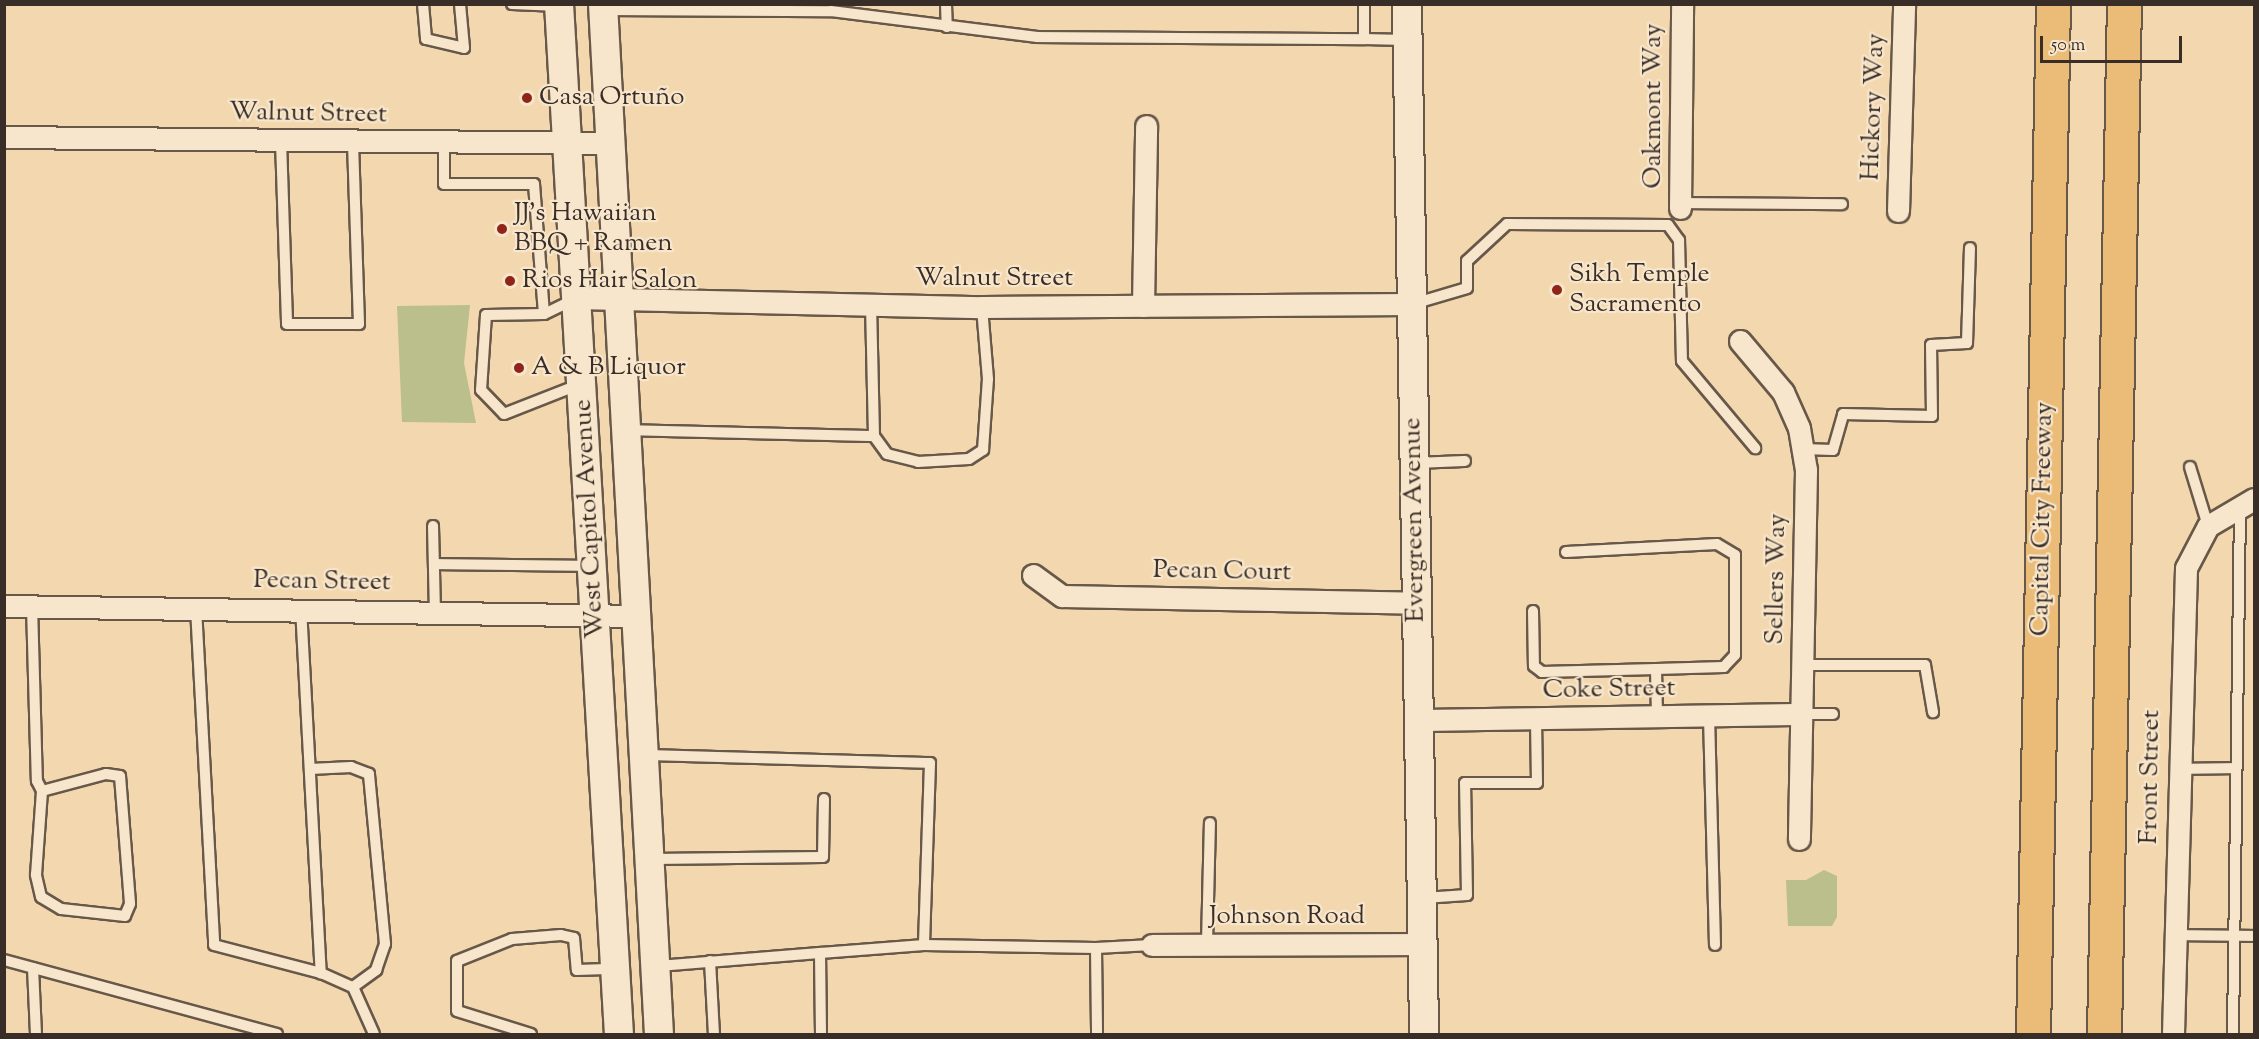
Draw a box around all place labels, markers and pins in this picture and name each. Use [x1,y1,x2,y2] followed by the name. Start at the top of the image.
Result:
[539,82,684,114] place label: Casa Ortuño
[520,91,534,105] marker: Casa Ortuño
[514,198,673,260] place label: JJ's Hawaiian BBQ + Ramen
[495,222,509,236] marker: JJ's Hawaiian BBQ + Ramen
[1569,259,1710,320] place label: Sikh Temple Sacramento
[522,265,697,297] place label: Rios Hair Salon
[503,274,517,288] marker: Rios Hair Salon
[1550,283,1564,297] marker: Sikh Temple Sacramento
[531,352,686,384] place label: A & B Liquor
[512,361,526,375] marker: A & B Liquor

